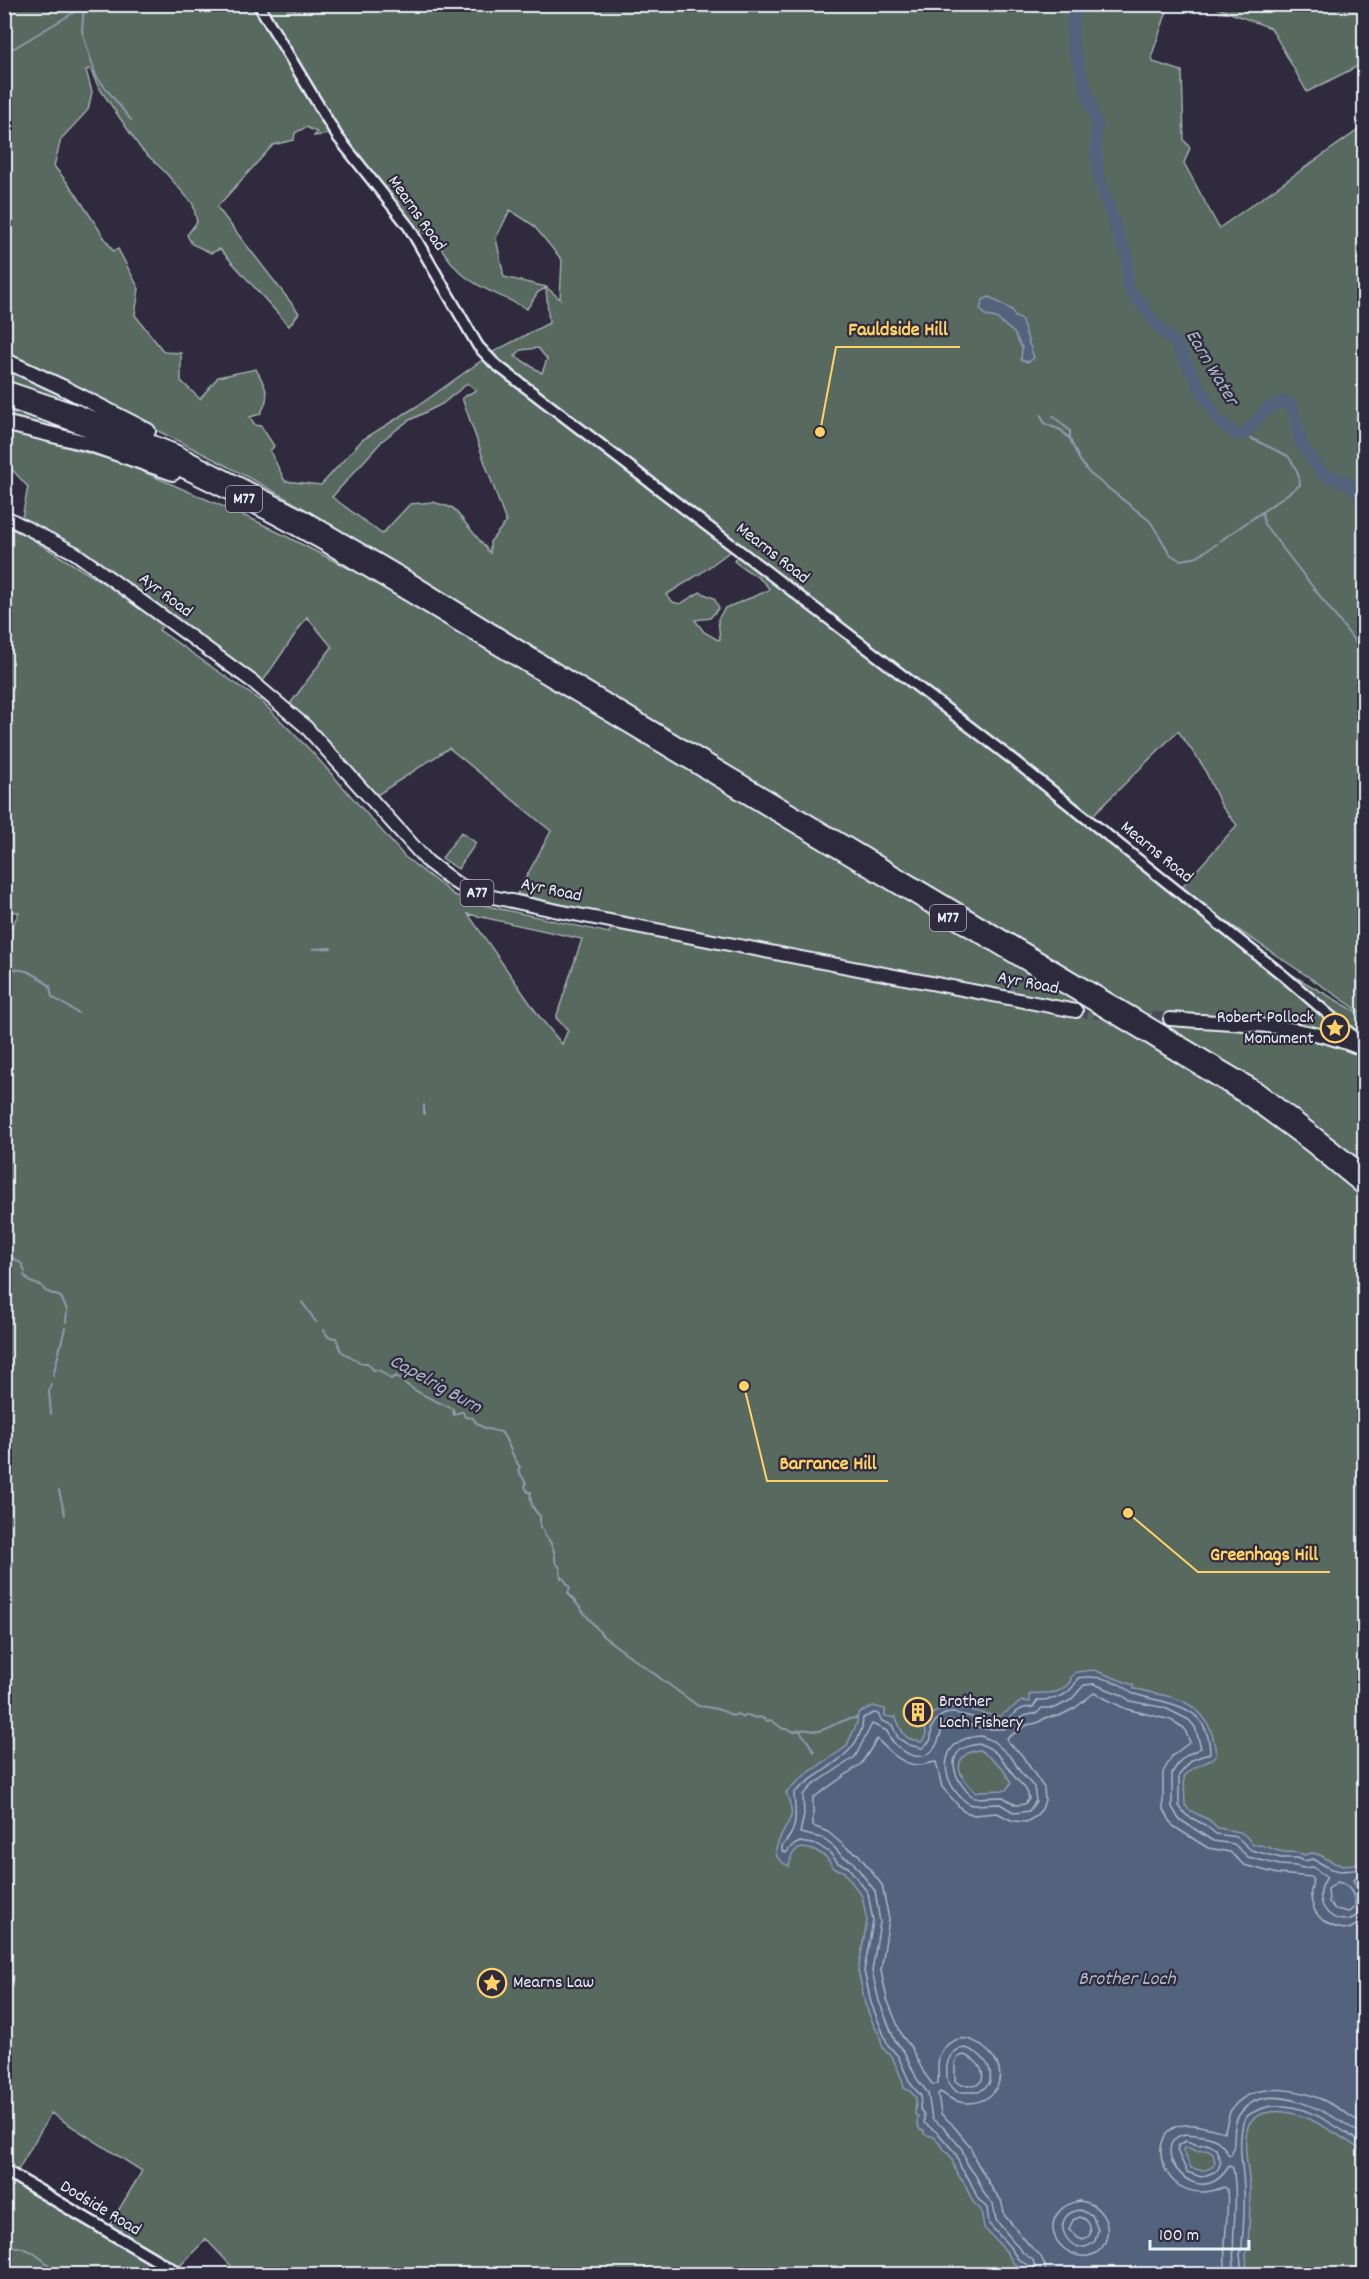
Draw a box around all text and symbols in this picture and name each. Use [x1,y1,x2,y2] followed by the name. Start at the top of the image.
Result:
[381,171,451,257] street label: Mearns Road
[836,309,960,347] callout: Fauldside Hill
[848,317,948,345] text: Fauldside Hill
[1177,325,1246,413] water label: Earn Water
[226,486,262,512] road number: M77
[730,517,814,591] street label: Mearns Road
[133,567,197,625] street label: Ayr Road
[1114,816,1198,890] street label: Mearns Road
[518,872,584,910] street label: Ayr Road
[460,880,494,906] road number: A77
[930,905,966,931] road number: M77
[995,966,1061,1002] street label: Ayr Road
[1217,1006,1314,1052] place label: Robert Pollock Monument
[1319,1012,1351,1044] place icon: Robert Pollock Monument
[384,1348,487,1422] water label: Capelrig Burn
[767,1443,888,1481] callout: Barrance Hill
[779,1451,877,1479] text: Barrance Hill
[1198,1534,1330,1572] callout: Greenhags Hill
[1210,1542,1318,1570] text: Greenhags Hill
[939,1690,1024,1736] place label: Brother Loch Fishery
[902,1696,934,1728] building icon: Brother Loch Fishery
[1078,1966,1177,1994] water label: Brother Loch
[476,1967,508,1999] place icon: Mearns Law
[513,1971,594,1996] place label: Mearns Law
[55,2175,145,2243] street label: Dodside Road
[1150,2213,1249,2251] scale bar
[1159,2224,1199,2249] text: 100 m

